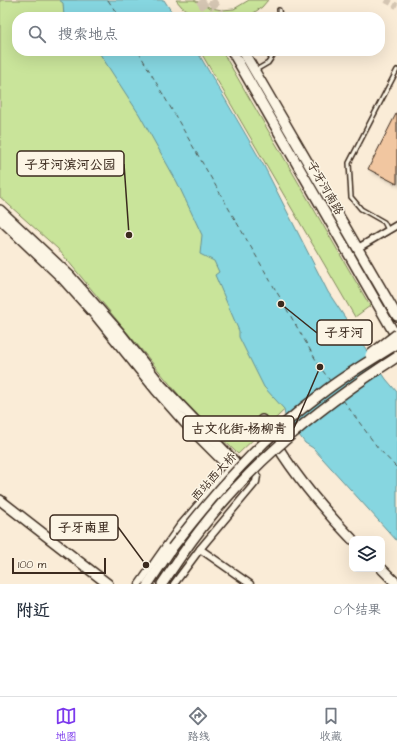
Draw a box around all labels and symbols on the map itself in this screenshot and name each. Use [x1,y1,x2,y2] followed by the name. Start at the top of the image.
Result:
[17,151,124,176] callout: 子牙河滨河公园
[24,156,116,174] text: 子牙河滨河公园
[303,158,347,218] street label: 子牙河南路
[317,320,372,345] callout: 子牙河
[324,324,364,342] text: 子牙河
[183,416,294,441] callout: 古文化街-杨柳青
[191,420,287,438] text: 古文化街-杨柳青
[188,448,241,505] street label: 西站西大桥
[50,515,118,540] callout: 子牙南里
[58,519,110,537] text: 子牙南里
[12,556,106,575] scale bar

